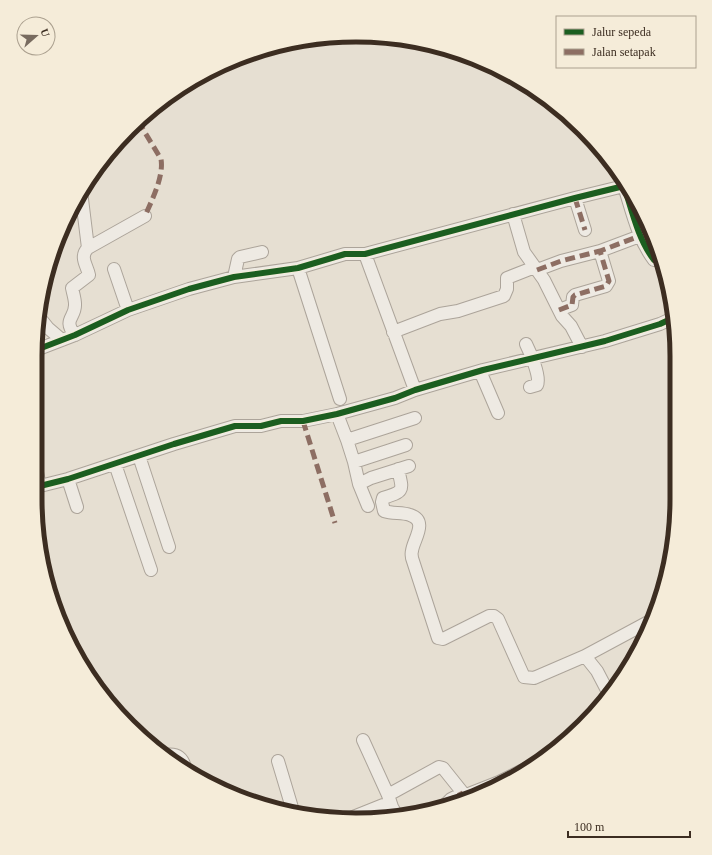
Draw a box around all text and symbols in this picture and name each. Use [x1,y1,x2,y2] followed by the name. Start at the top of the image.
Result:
[16,16,56,56] north arrow
[556,16,696,68] legend
[592,25,652,39] text: Jalur sepeda
[38,27,52,38] text: U
[592,45,656,59] text: Jalan setapak
[568,813,690,839] scale bar
[574,820,605,834] text: 100 m

